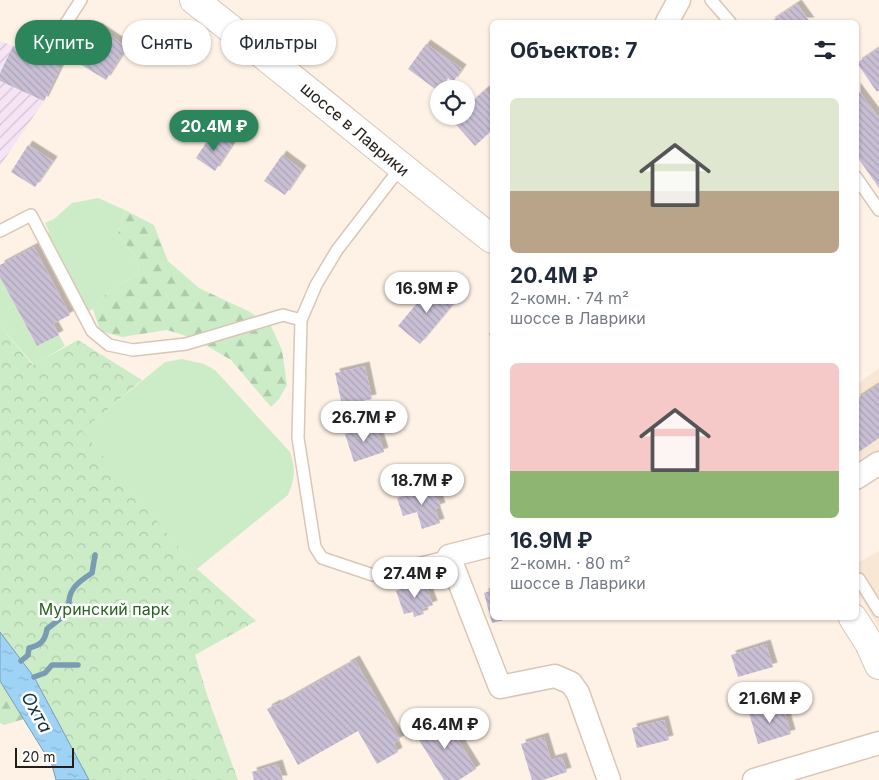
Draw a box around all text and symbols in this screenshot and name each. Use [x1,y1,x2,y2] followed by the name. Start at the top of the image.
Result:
[15,20,112,65] chip: Купить
[122,20,211,65] chip: Снять
[221,20,336,65] chip: Фильтры
[811,36,839,64] icon: filters
[510,38,637,63] text: Объектов: 7
[297,78,413,180] street label: шоссе в Лаврики
[430,80,475,125] map controls
[430,80,475,125] button: locate
[168,110,260,152] pin: 20.4M ₽
[180,116,248,136] text: 20.4M ₽
[630,130,720,220] icon: home
[510,263,598,288] text: 20.4M ₽
[381,272,473,314] pin: 16.9M ₽
[396,278,458,298] text: 16.9M ₽
[510,288,629,308] text: 2-комн. · 74 m²
[510,308,646,328] text: шоссе в Лаврики
[630,395,720,485] icon: home
[318,400,410,443] pin: 26.7M ₽
[332,407,396,427] text: 26.7M ₽
[376,464,468,506] pin: 18.7M ₽
[391,470,453,490] text: 18.7M ₽
[510,528,593,553] text: 16.9M ₽
[510,553,631,573] text: 2-комн. · 80 m²
[369,556,461,599] pin: 27.4M ₽
[383,563,447,583] text: 27.4M ₽
[510,573,646,593] text: шоссе в Лаврики
[39,599,169,619] park label: Муринский парк
[724,682,816,724] pin: 21.6M ₽
[17,688,57,736] water label: Охта
[739,688,801,708] text: 21.6M ₽
[399,708,491,750] pin: 46.4M ₽
[411,714,479,734] text: 46.4M ₽
[15,745,74,768] scale bar
[22,748,56,765] text: 20 m

